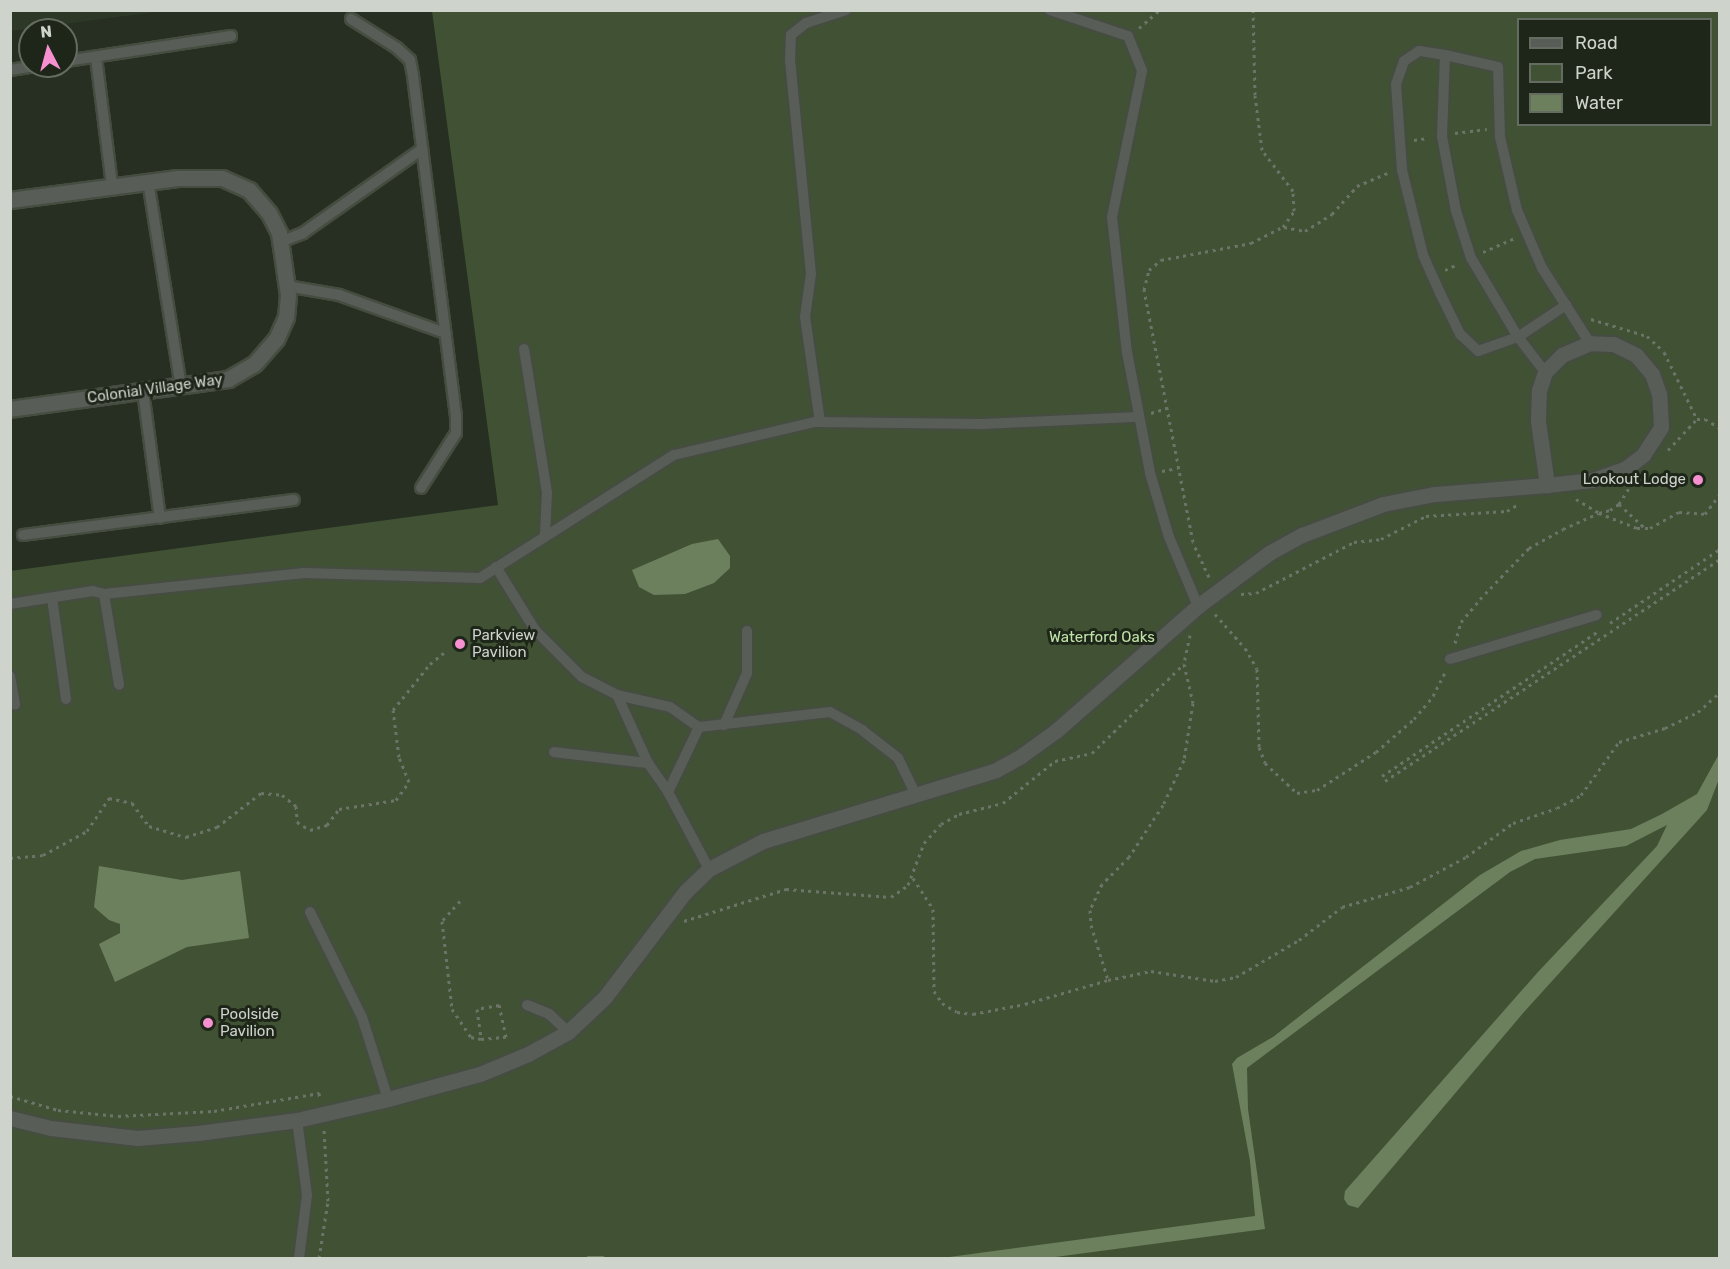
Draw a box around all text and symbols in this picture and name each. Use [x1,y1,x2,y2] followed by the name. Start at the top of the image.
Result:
[18,18,78,78] north arrow
[1517,18,1712,126] legend
[40,22,53,42] text: N
[1575,32,1618,54] text: Road
[1575,62,1612,84] text: Park
[1575,92,1623,114] text: Water
[86,371,224,407] street label: Colonial Village Way
[1583,471,1686,489] place label: Lookout Lodge
[1691,473,1705,487] marker: Lookout Lodge
[472,626,535,661] place label: Parkview Pavilion
[1049,629,1155,647] park label: Waterford Oaks
[453,637,467,651] marker: Parkview Pavilion
[220,1005,279,1040] place label: Poolside Pavilion
[201,1016,215,1030] marker: Poolside Pavilion

